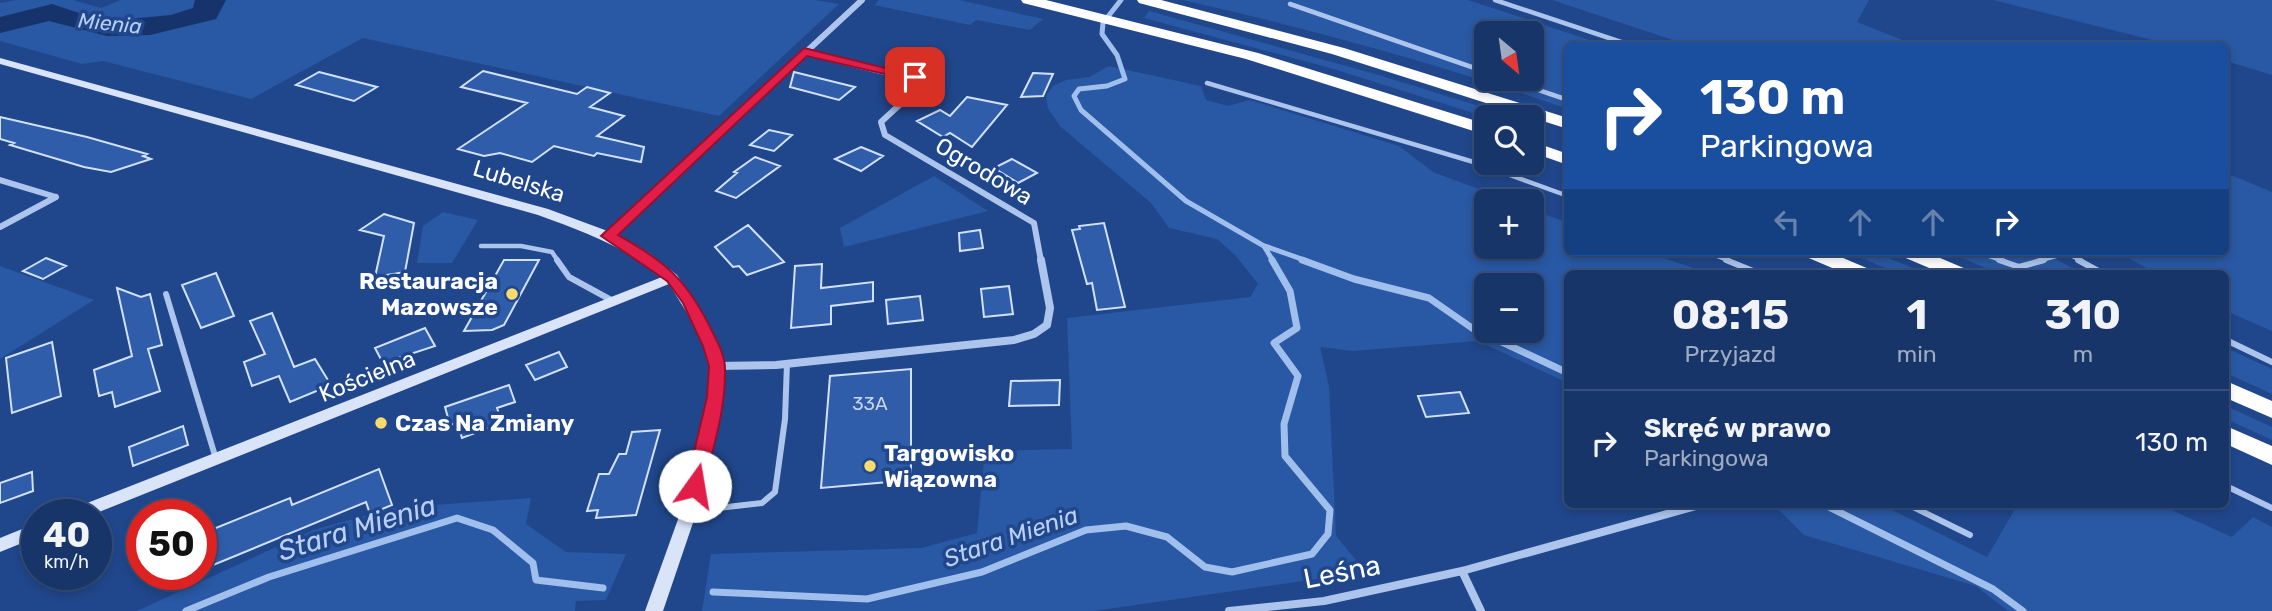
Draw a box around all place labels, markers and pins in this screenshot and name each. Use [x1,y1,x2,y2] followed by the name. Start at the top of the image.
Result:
[885,47,945,107] pin
[359,267,498,321] place label: Restauracja Mazowsze
[504,286,520,302] marker: Restauracja Mazowsze
[395,409,575,437] place label: Czas Na Zmiany
[373,415,389,431] marker: Czas Na Zmiany
[884,439,1014,493] place label: Targowisko Wiązowna
[862,458,878,474] marker: Targowisko Wiązowna

